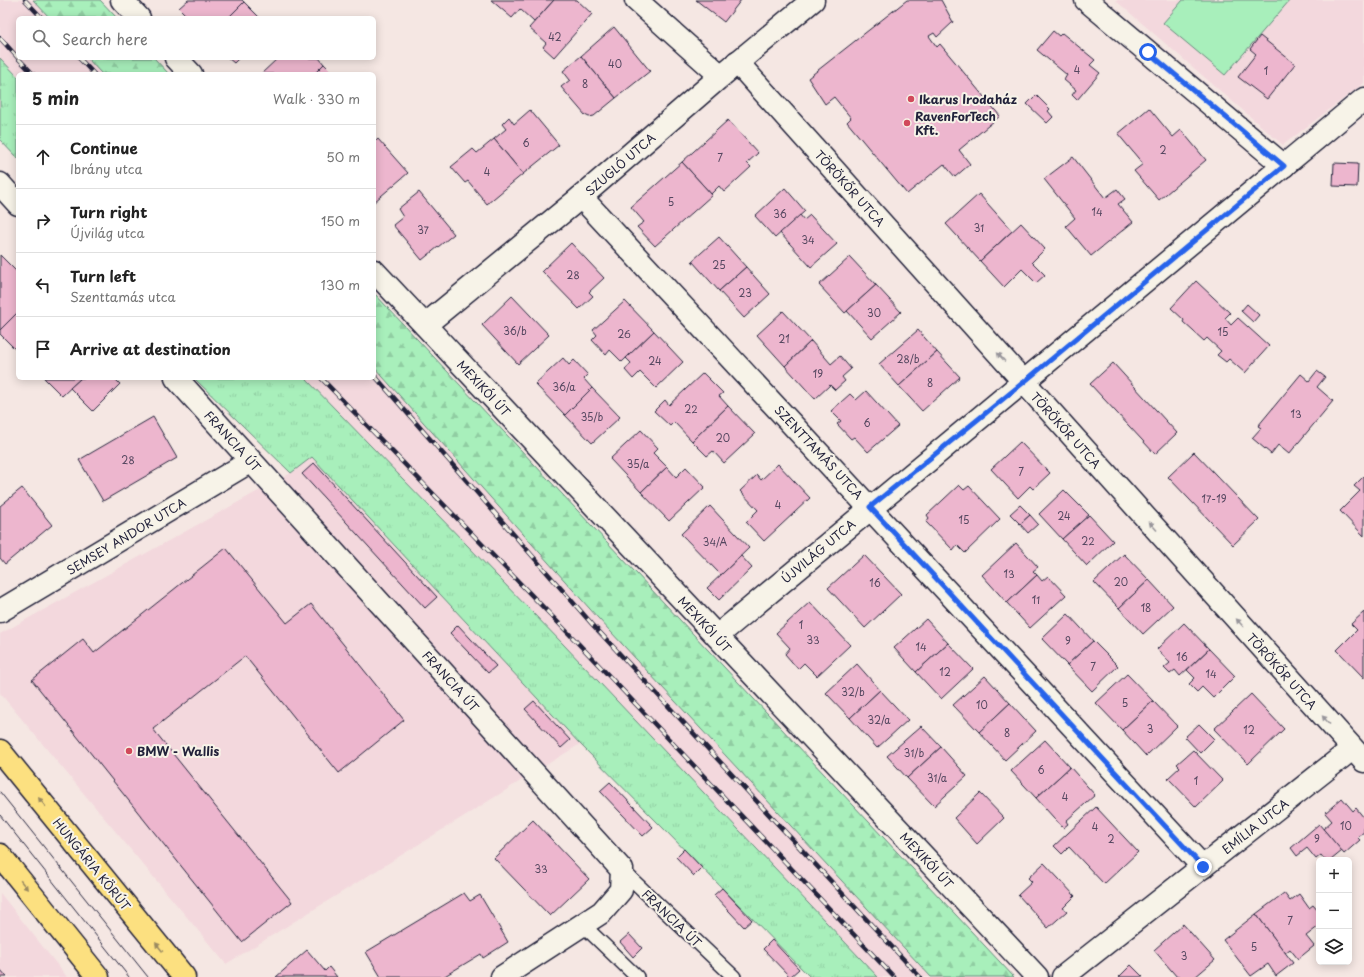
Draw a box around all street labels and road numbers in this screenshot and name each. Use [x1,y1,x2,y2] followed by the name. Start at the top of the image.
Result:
[581,129,659,199] street label: SZUGLÓ UTCA
[811,146,889,230] street label: TÖRÖKŐR UTCA
[453,356,515,421] street label: MEXIKÓI ÚT
[1027,388,1105,472] street label: TÖRÖKŐR UTCA
[770,401,868,503] street label: SZENTTAMÁS UTCA
[201,406,266,476] street label: FRANCIA ÚT
[63,493,189,579] street label: SEMSEY ANDOR UTCA
[777,515,859,587] street label: ÚJVILÁG UTCA
[674,592,736,657] street label: MEXIKÓI ÚT
[1243,629,1321,713] street label: TÖRÖKŐR UTCA
[419,646,484,716] street label: FRANCIA ÚT
[1218,794,1292,858] street label: EMÍLIA UTCA
[49,814,136,915] street label: HUNGÁRIA KÖRÚT
[896,828,958,893] street label: MEXIKÓI ÚT
[638,885,706,952] street label: FRANCIA ÚT

